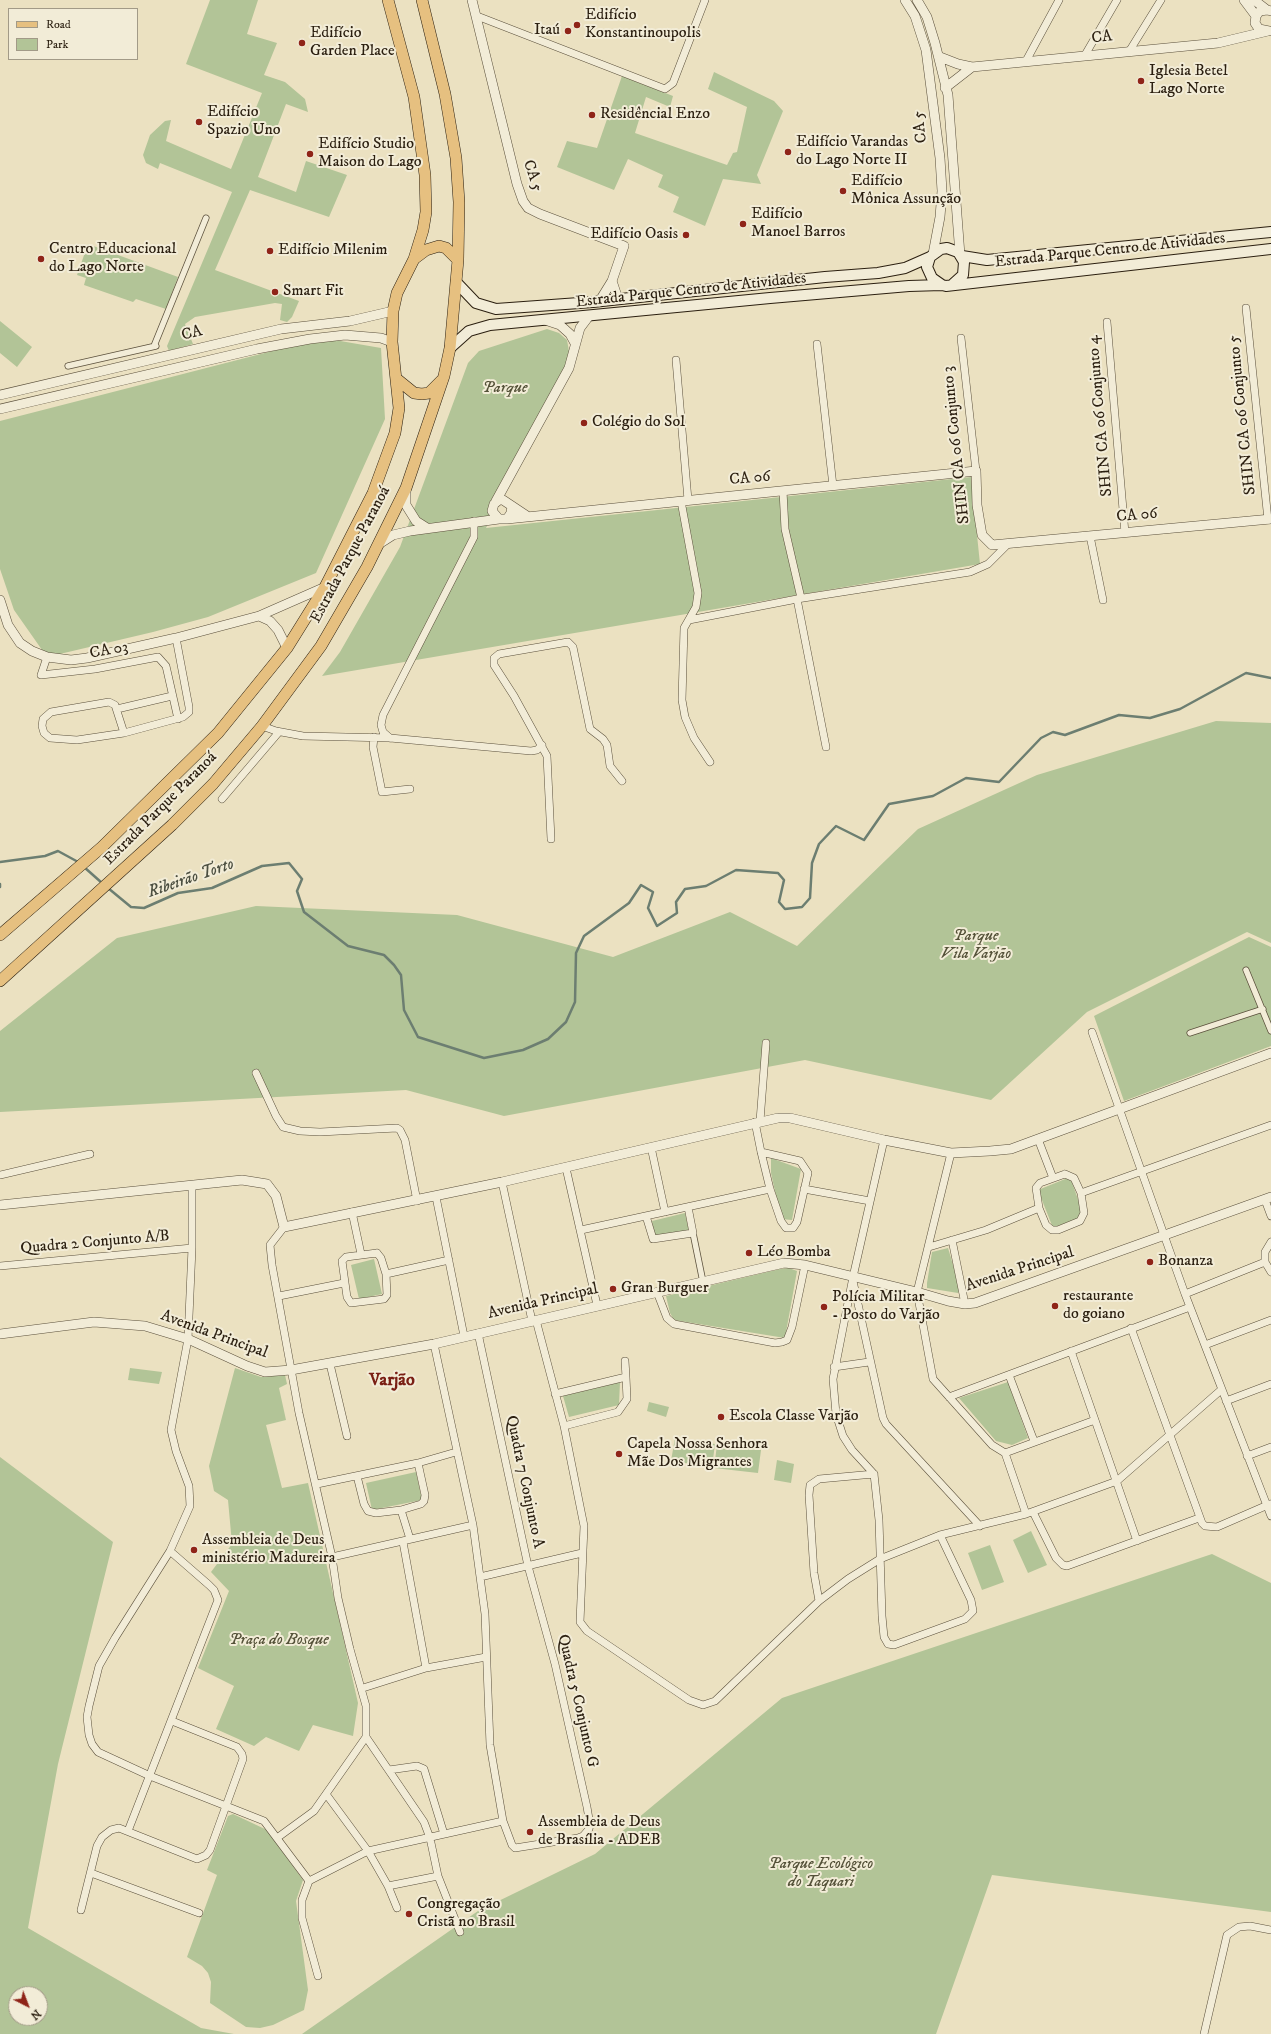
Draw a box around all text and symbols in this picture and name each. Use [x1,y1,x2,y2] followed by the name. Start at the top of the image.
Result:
[585,6,701,44] place label: Edifício Konstantinoupolis
[8,8,138,60] legend
[46,17,71,32] text: Road
[572,20,582,30] marker: Edifício Konstantinoupolis
[534,21,560,41] place label: Itaú
[310,24,395,62] place label: Edifício Garden Place
[563,26,573,36] marker: Itaú
[1091,27,1113,49] street label: CA
[46,37,68,52] text: Park
[297,38,307,48] marker: Edifício Garden Place
[1149,62,1228,100] place label: Iglesia Betel Lago Norte
[1136,76,1146,86] marker: Iglesia Betel Lago Norte
[207,103,281,141] place label: Edifício Spazio Uno
[600,105,710,125] place label: Residêncial Enzo
[587,110,597,120] marker: Residêncial Enzo
[910,110,932,144] street label: CA 5
[194,117,204,127] marker: Edifício Spazio Uno
[796,133,908,171] place label: Edifício Varandas do Lago Norte II
[318,135,422,173] place label: Edifício Studio Maison do Lago
[783,147,793,157] marker: Edifício Varandas do Lago Norte II
[305,149,315,159] marker: Edifício Studio Maison do Lago
[518,158,546,194] street label: CA 5
[851,172,961,210] place label: Edifício Mônica Assunção
[838,186,848,196] marker: Edifício Mônica Assunção
[751,205,845,243] place label: Edifício Manoel Barros
[738,219,748,229] marker: Edifício Manoel Barros
[590,225,678,245] place label: Edifício Oasis
[994,229,1226,273] street label: Estrada Parque Centro de Atividades
[681,230,691,240] marker: Edifício Oasis
[49,240,176,278] place label: Centro Educacional do Lago Norte
[278,241,388,261] place label: Edifício Milenim
[265,246,275,256] marker: Edifício Milenim
[36,254,46,264] marker: Centro Educacional do Lago Norte
[575,269,807,313] street label: Estrada Parque Centro de Atividades
[283,282,344,302] place label: Smart Fit
[270,287,280,297] marker: Smart Fit
[180,322,204,346] street label: CA
[1225,334,1261,496] street label: SHIN CA 06 Conjunto 5
[1084,335,1118,497] street label: SHIN CA 06 Conjunto 4
[939,365,975,525] street label: SHIN CA 06 Conjunto 3
[483,379,527,399] park label: Parque
[592,413,685,433] place label: Colégio do Sol
[579,418,589,428] marker: Colégio do Sol
[729,468,771,490] street label: CA 06
[307,483,395,627] street label: Estrada Parque Paranoá
[1116,505,1158,527] street label: CA 06
[88,638,130,664] street label: CA 03
[100,748,222,870] street label: Estrada Parque Paranoá
[145,855,237,903] water label: Ribeirão Torto
[941,927,1011,965] park label: Parque Vila Varjão
[20,1227,170,1259] street label: Quadra 2 Conjunto A/B
[757,1243,831,1263] place label: Léo Bomba
[964,1243,1076,1297] street label: Avenida Principal
[744,1248,754,1258] marker: Léo Bomba
[1158,1252,1213,1272] place label: Bonanza
[1145,1257,1155,1267] marker: Bonanza
[621,1279,709,1299] place label: Gran Burguer
[486,1280,600,1324] street label: Avenida Principal
[608,1284,618,1294] marker: Gran Burguer
[1063,1287,1133,1325] place label: restaurante do goiano
[832,1288,940,1326] place label: Polícia Militar - Posto do Varjão
[1050,1301,1060,1311] marker: restaurante do goiano
[819,1302,829,1312] marker: Polícia Militar - Posto do Varjão
[158,1307,270,1363] street label: Avenida Principal
[369,1370,415,1392] district label: Varjão
[729,1407,859,1427] place label: Escola Classe Varjão
[716,1412,726,1422] marker: Escola Classe Varjão
[501,1414,547,1550] street label: Quadra 7 Conjunto A
[627,1435,768,1473] place label: Capela Nossa Senhora Mãe Dos Migrantes
[614,1449,624,1459] marker: Capela Nossa Senhora Mãe Dos Migrantes
[202,1531,336,1569] place label: Assembleia de Deus ministério Madureira
[189,1545,199,1555] marker: Assembleia de Deus ministério Madureira
[229,1631,329,1651] park label: Praça do Bosque
[552,1633,602,1769] street label: Quadra 5 Conjunto G
[538,1813,661,1851] place label: Assembleia de Deus de Brasília - ADEB
[525,1827,535,1837] marker: Assembleia de Deus de Brasília - ADEB
[769,1855,873,1893] park label: Parque Ecológico do Taquari
[417,1895,515,1933] place label: Congregação Cristã no Brasil
[404,1909,414,1919] marker: Congregação Cristã no Brasil
[8,1986,48,2026] north arrow
[27,2006,43,2022] text: N

